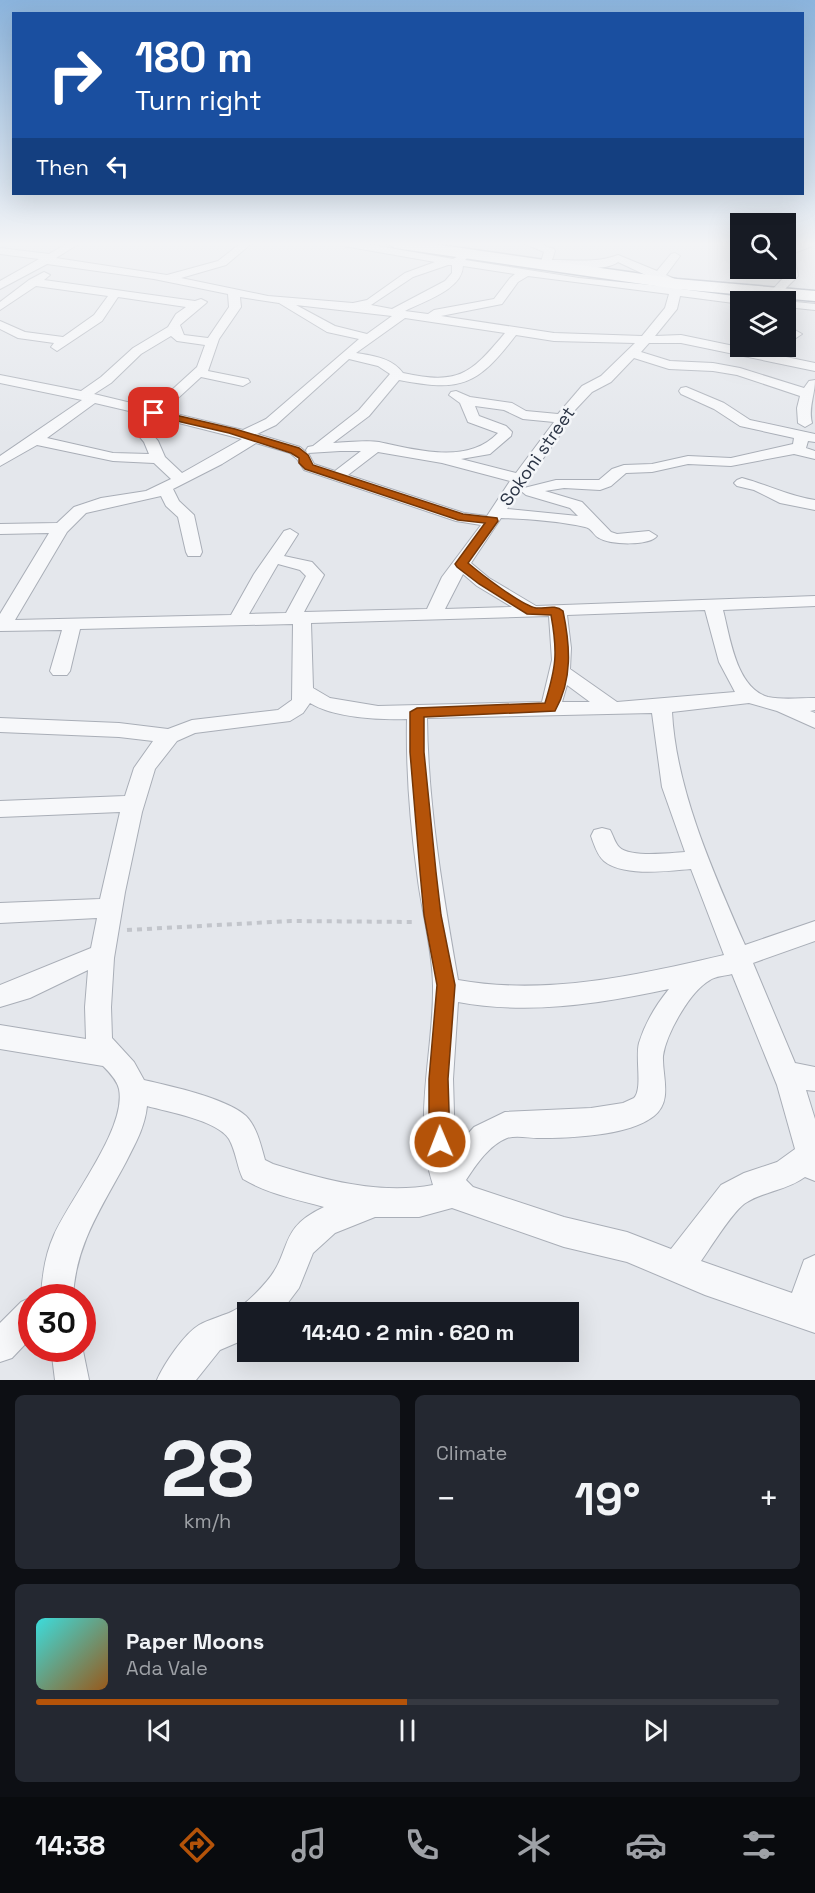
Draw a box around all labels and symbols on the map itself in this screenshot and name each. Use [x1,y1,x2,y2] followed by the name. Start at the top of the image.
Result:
[128,387,179,438] pin
[494,402,580,510] street label: Sokoni street
[408,1110,472,1174] position arrow
[18,1284,96,1362] speed limit sign: 30

